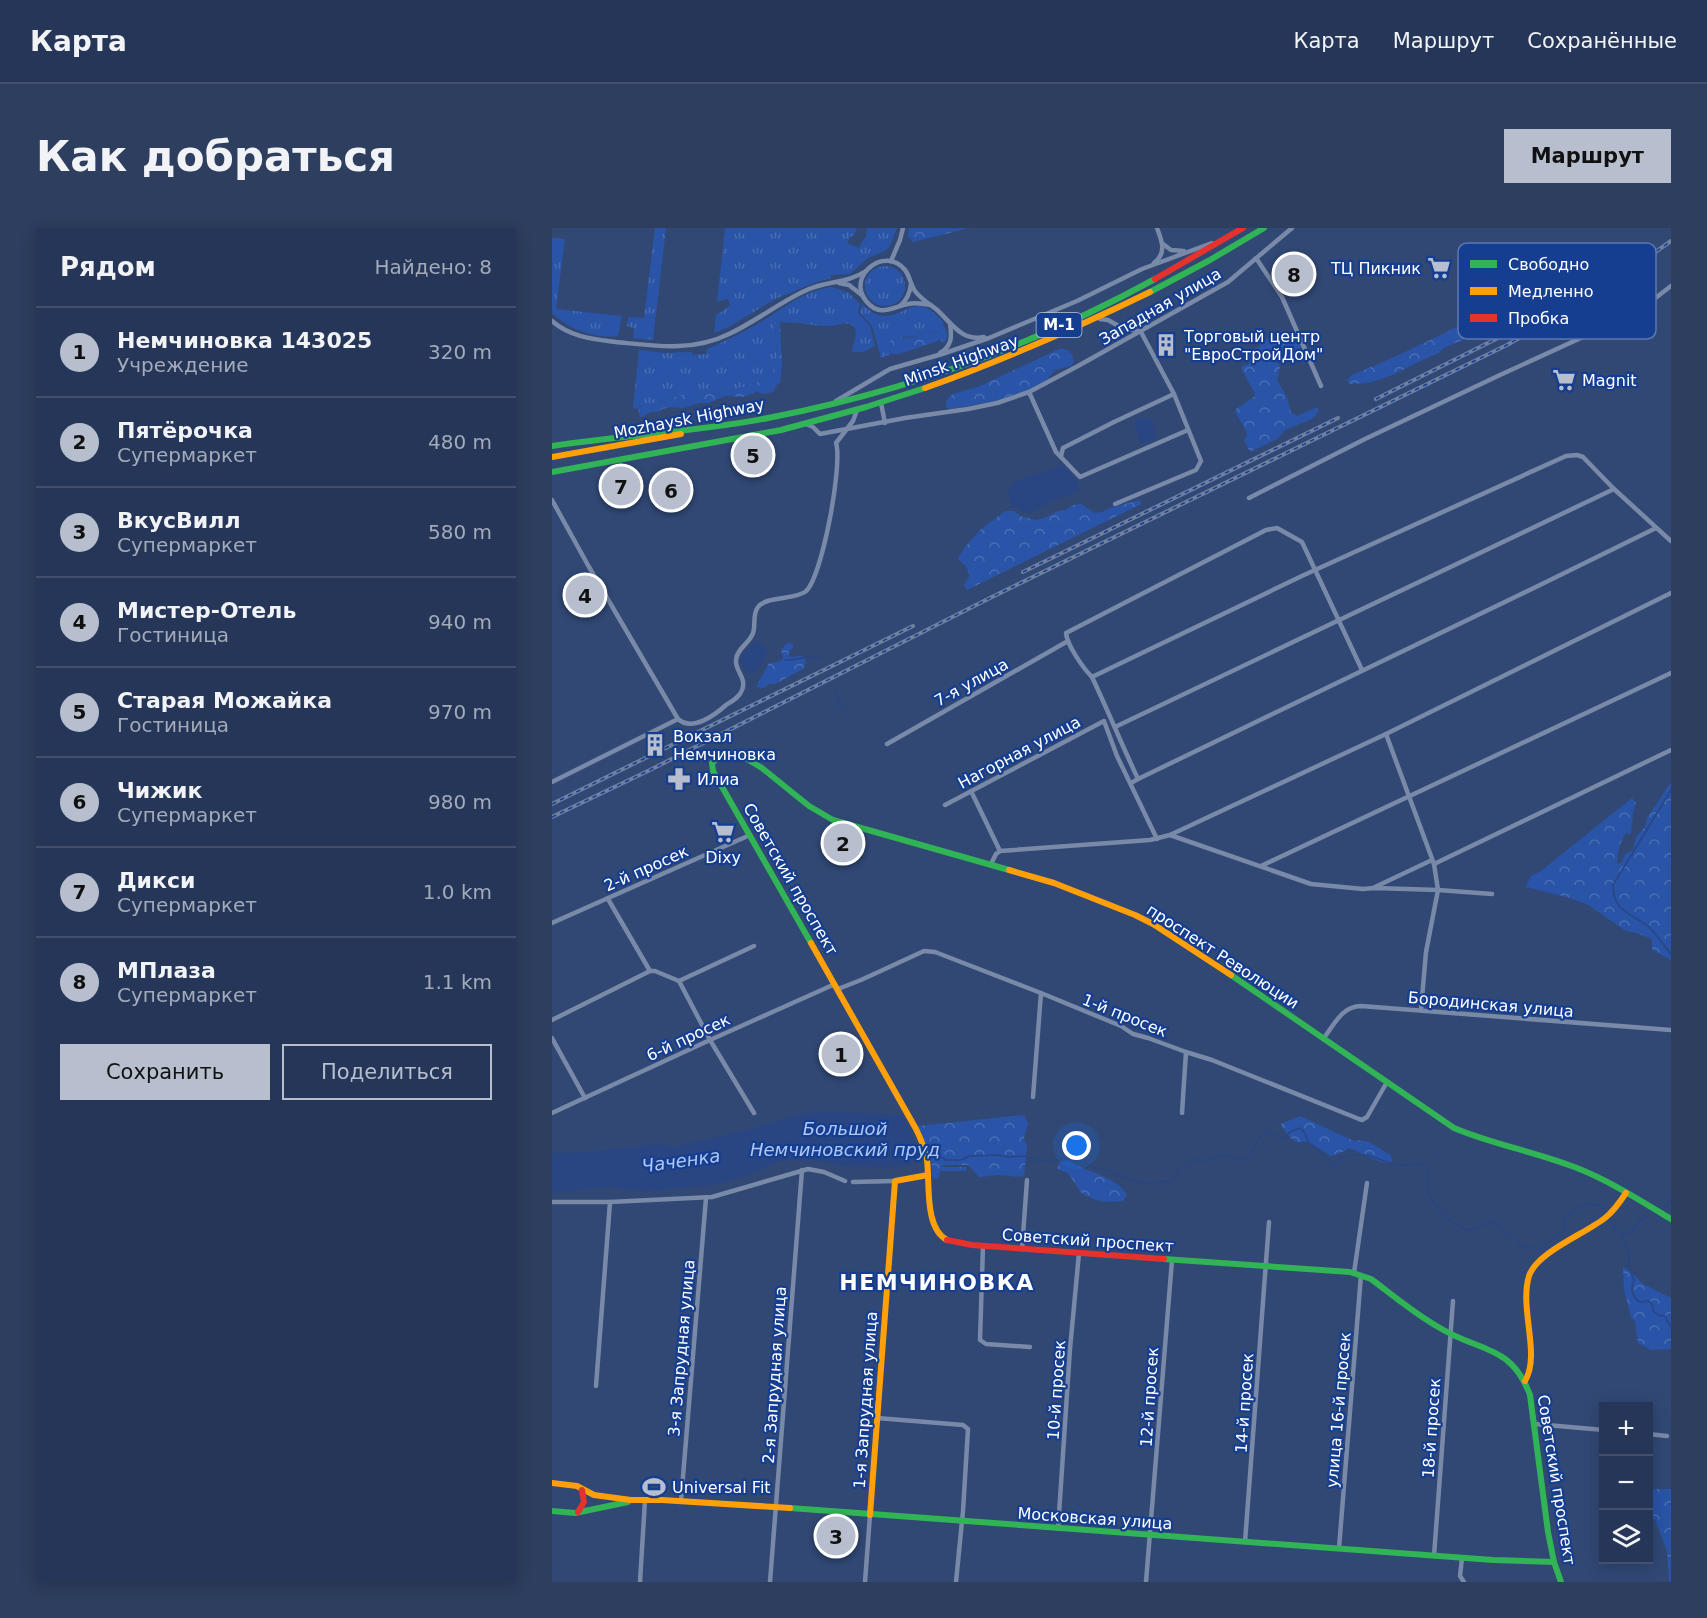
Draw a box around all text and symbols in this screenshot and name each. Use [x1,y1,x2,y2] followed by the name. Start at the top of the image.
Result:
[30,25,127,58] text: Карта
[1294,29,1360,53] text: Карта
[1393,29,1494,53] text: Маршрут
[1527,29,1677,53] text: Сохранённые
[1504,129,1671,183] button: Маршрут
[36,132,395,181] text: Как добраться
[1458,243,1656,339] legend
[60,252,156,282] text: Рядом
[1274,252,1314,296] pin: 8
[374,255,492,279] text: Найдено: 8
[1426,255,1452,281] supermarket icon: ТЦ Пикник
[1508,255,1589,274] text: Свободно
[1330,259,1421,278] place label: ТЦ Пикник
[1096,264,1224,349] street label: Западная улица
[1508,282,1594,301] text: Медленно
[1508,309,1569,328] text: Пробка
[1036,313,1082,337] road number: М-1
[1183,327,1323,364] place label: Торговый центр "ЕвроСтройДом"
[117,328,372,353] text: Немчиновка 143025
[901,331,1021,390] street label: Minsk Highway
[1153,332,1179,358] building icon: Торговый центр "ЕвроСтройДом"
[73,340,86,364] text: 1
[428,340,492,364] text: 320 m
[117,353,249,377] text: Учреждение
[1551,367,1577,393] supermarket icon: Magnit
[1582,371,1637,390] place label: Magnit
[612,395,766,442] street label: Mozhaysk Highway
[117,418,253,443] text: Пятёрочка
[73,430,86,454] text: 2
[428,430,492,454] text: 480 m
[734,432,772,478] pin: 5
[117,443,257,467] text: Супермаркет
[602,464,640,508] pin: 7
[652,468,690,512] pin: 6
[117,508,241,533] text: ВкусВилл
[73,520,86,544] text: 3
[428,520,492,544] text: 580 m
[117,533,257,557] text: Супермаркет
[566,572,604,617] pin: 4
[117,598,296,623] text: Мистер-Отель
[73,610,86,634] text: 4
[428,610,492,634] text: 940 m
[117,623,229,647] text: Гостиница
[931,654,1011,710] street label: 7-я улица
[117,688,332,713] text: Старая Можайка
[73,700,86,724] text: 5
[428,700,492,724] text: 970 m
[955,712,1084,793] street label: Нагорная улица
[117,713,229,737] text: Гостиница
[673,727,776,764] place label: Вокзал Немчиновка
[642,732,668,758] building icon: Вокзал Немчиновка
[666,766,692,792] pharmacy icon: Илиа
[697,770,739,789] place label: Илиа
[117,778,202,803] text: Чижик
[73,790,86,814] text: 6
[428,790,492,814] text: 980 m
[739,800,842,959] street label: Советский проспект
[117,803,257,827] text: Супермаркет
[710,819,736,845] supermarket icon: Dixy
[824,820,862,866] pin: 2
[601,841,692,895] street label: 2-й просек
[705,848,741,867] place label: Dixy
[117,868,195,893] text: Дикси
[73,880,86,904] text: 7
[423,880,492,904] text: 1.0 km
[117,893,257,917] text: Супермаркет
[1143,900,1302,1013] street label: проспект Революции
[117,958,216,983] text: МПлаза
[73,970,86,994] text: 8
[423,970,492,994] text: 1.1 km
[117,983,257,1007] text: Супермаркет
[1407,988,1575,1021] street label: Бородинская улица
[1079,990,1170,1041] street label: 1-й просек
[643,1010,733,1065] street label: 6-й просек
[822,1032,860,1076] pin: 1
[60,1044,270,1100] button: Сохранить
[282,1044,492,1100] button: Поделиться
[750,1118,940,1160] water label: Большой Немчиновский пруд
[1062,1131,1091,1160] your location
[640,1145,721,1176] water label: Чаченка
[1001,1225,1175,1256] street label: Советский проспект
[664,1259,699,1437] street label: 3-я Запрудная улица
[839,1270,1035,1295] district label: НЕМЧИНОВКА
[759,1286,790,1464] street label: 2-я Запрудная улица
[850,1311,881,1489] street label: 1-я Запрудная улица
[1322,1331,1355,1489] street label: улица 16-й просек
[1044,1339,1069,1441] street label: 10-й просек
[1137,1346,1162,1448] street label: 12-й просек
[1232,1352,1257,1454] street label: 14-й просек
[1419,1377,1444,1479] street label: 18-й просек
[1534,1393,1579,1567] street label: Советский проспект
[1599,1402,1653,1564] map controls
[1599,1402,1653,1456] button: +
[1599,1456,1653,1510] button: −
[641,1474,667,1500] sports icon: Universal Fit
[672,1478,771,1497] place label: Universal Fit
[1017,1504,1173,1533] street label: Московская улица
[1599,1510,1653,1564] button: layers
[816,1514,856,1558] pin: 3

